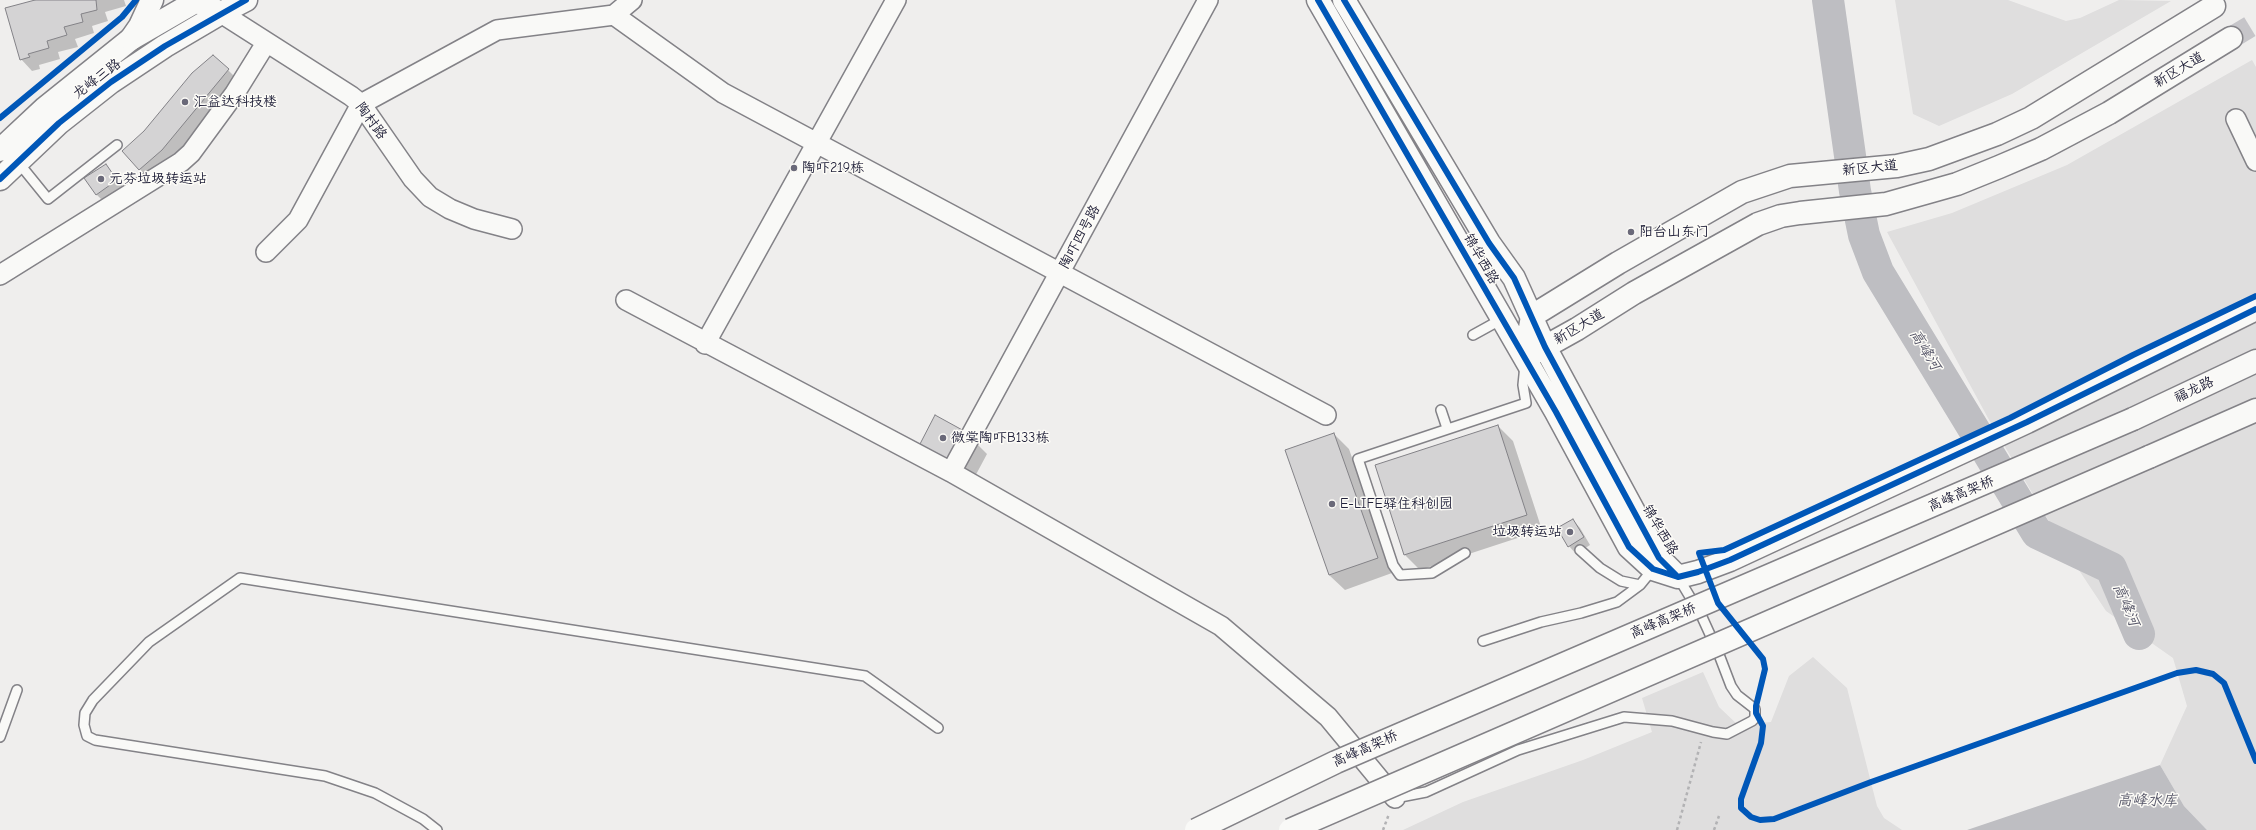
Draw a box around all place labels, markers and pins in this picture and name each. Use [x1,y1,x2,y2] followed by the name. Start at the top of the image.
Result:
[193,94,277,110] place label: 汇益达科技楼
[180,97,190,107] marker: 汇益达科技楼
[802,160,864,176] place label: 陶吓219栋
[789,163,799,173] marker: 陶吓219栋
[109,171,207,187] place label: 元芬垃圾转运站
[96,174,106,184] marker: 元芬垃圾转运站
[1639,224,1709,240] place label: 阳台山东门
[1626,227,1636,237] marker: 阳台山东门
[951,430,1049,446] place label: 微棠陶吓B133栋
[938,433,948,443] marker: 微棠陶吓B133栋
[1340,496,1453,512] place label: E-LIFE驿住科创园
[1327,499,1337,509] marker: E-LIFE驿住科创园
[1492,524,1562,540] place label: 垃圾转运站
[1565,527,1575,537] marker: 垃圾转运站

